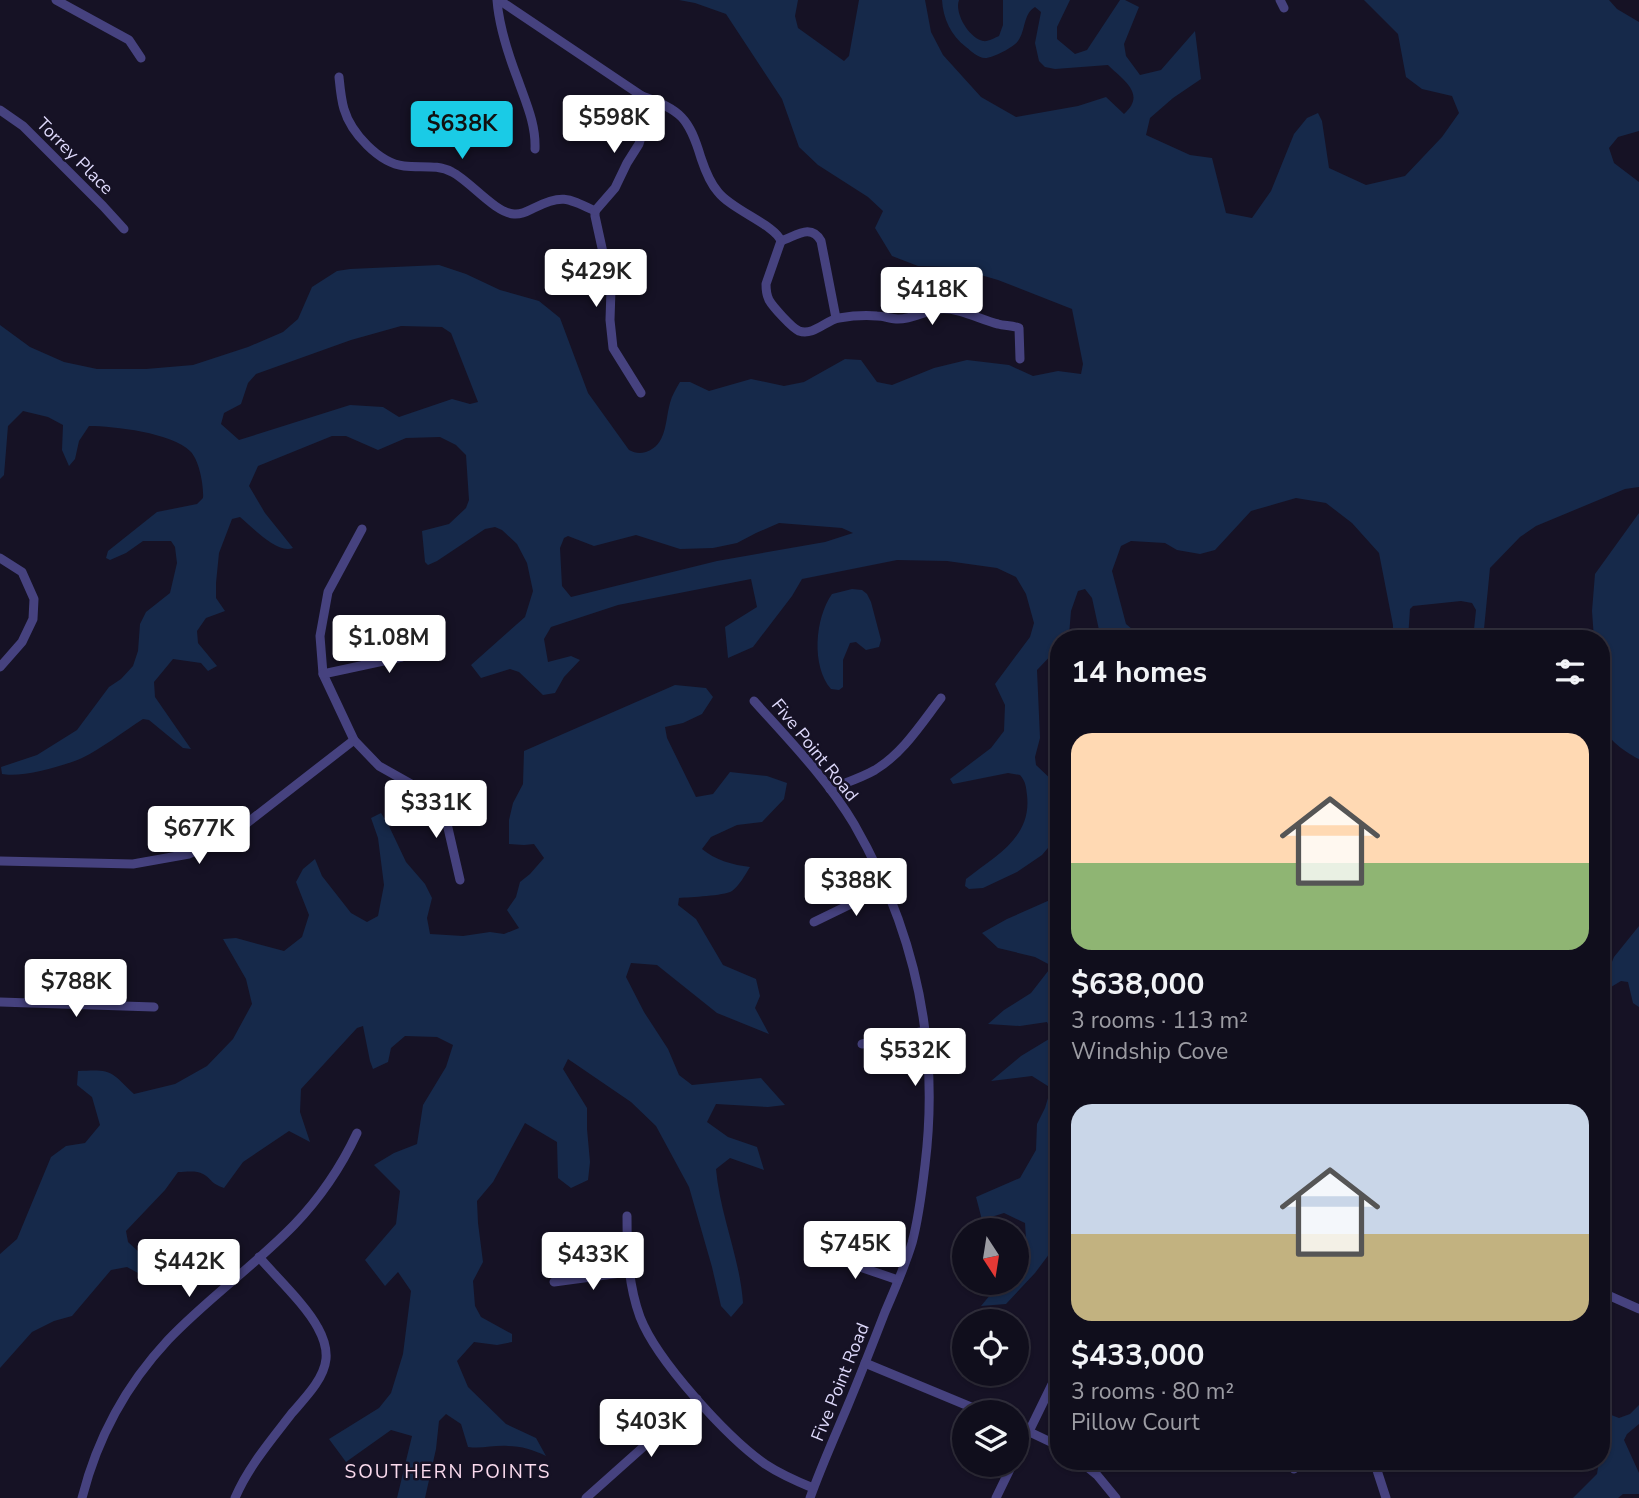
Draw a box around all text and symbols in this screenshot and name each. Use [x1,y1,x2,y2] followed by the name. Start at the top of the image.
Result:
[565,96,663,155] pin: $598K
[413,102,511,161] pin: $638K
[579,102,649,133] text: $598K
[427,108,497,139] text: $638K
[31,112,119,200] street label: Torrey Place
[547,250,645,309] pin: $429K
[561,256,631,287] text: $429K
[883,268,981,327] pin: $418K
[897,274,967,305] text: $418K
[332,616,446,675] pin: $1.08M
[349,622,429,653] text: $1.08M
[1071,652,1207,693] text: 14 homes
[1551,653,1589,691] icon: filters
[766,694,864,806] street label: Five Point Road
[1267,778,1393,904] icon: home
[387,780,485,840] pin: $331K
[401,787,471,818] text: $331K
[150,806,248,866] pin: $677K
[164,813,234,844] text: $677K
[807,858,905,918] pin: $388K
[821,865,891,896] text: $388K
[27,960,125,1019] pin: $788K
[1071,964,1204,1005] text: $638,000
[41,966,111,997] text: $788K
[1071,1005,1248,1036] text: 3 rooms · 113 m²
[866,1028,964,1088] pin: $532K
[880,1035,950,1066] text: $532K
[1071,1036,1228,1067] text: Windship Cove
[1267,1149,1393,1275] icon: home
[952,1218,1029,1295] north arrow
[952,1218,1029,1477] map controls
[806,1222,904,1281] pin: $745K
[820,1228,890,1259] text: $745K
[544,1232,642,1292] pin: $433K
[558,1239,628,1270] text: $433K
[140,1240,238,1299] pin: $442K
[154,1246,224,1277] text: $442K
[952,1309,1029,1386] button: locate
[805,1319,875,1445] street label: Five Point Road
[1071,1335,1204,1376] text: $433,000
[1071,1376,1234,1407] text: 3 rooms · 80 m²
[602,1400,700,1459] pin: $403K
[952,1400,1029,1477] button: layers
[616,1406,686,1437] text: $403K
[1071,1407,1200,1438] text: Pillow Court
[345,1459,551,1485] district label: SOUTHERN POINTS

